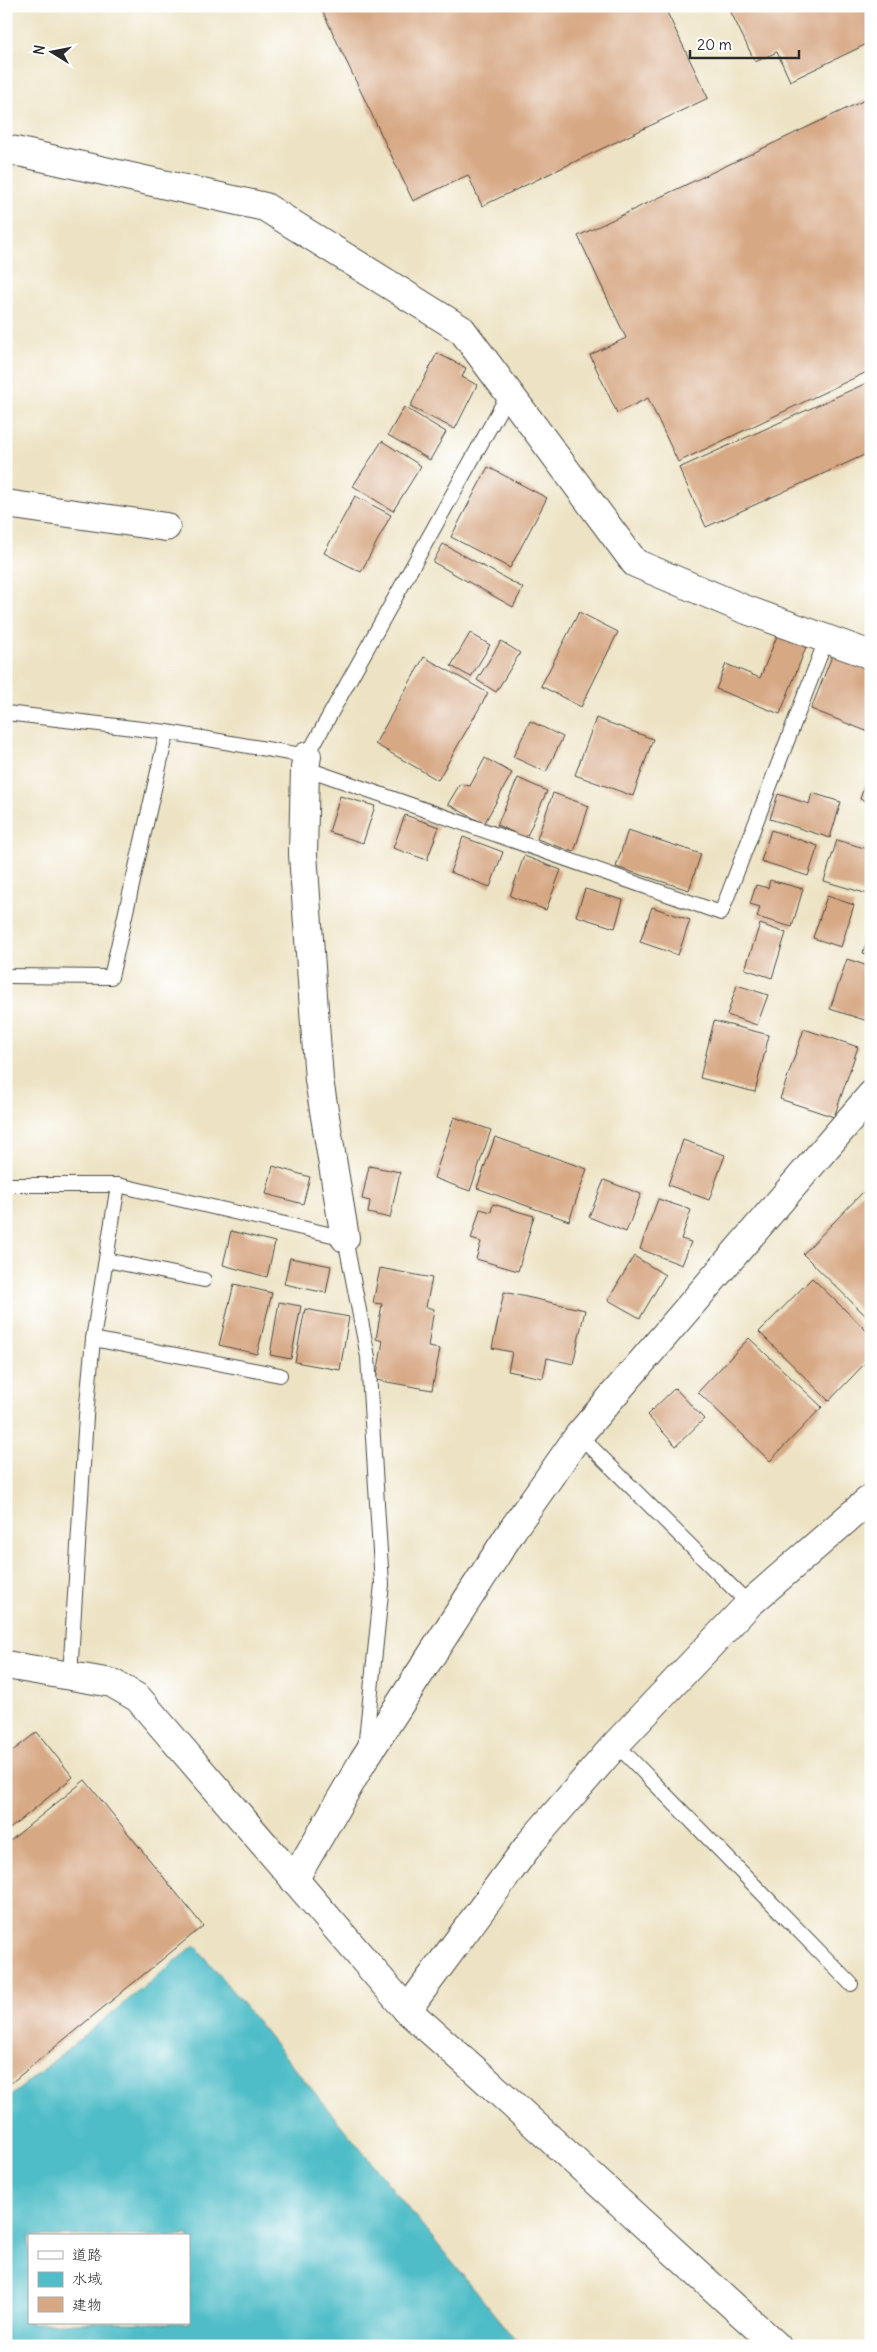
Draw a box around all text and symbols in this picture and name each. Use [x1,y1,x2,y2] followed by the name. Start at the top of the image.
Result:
[28,28,78,78] north arrow
[690,28,798,60] scale bar
[697,35,732,54] text: 20 m
[29,43,49,56] text: N
[28,2234,190,2324] legend
[72,2245,102,2264] text: 道路
[72,2269,102,2288] text: 水域
[72,2295,102,2314] text: 建物

